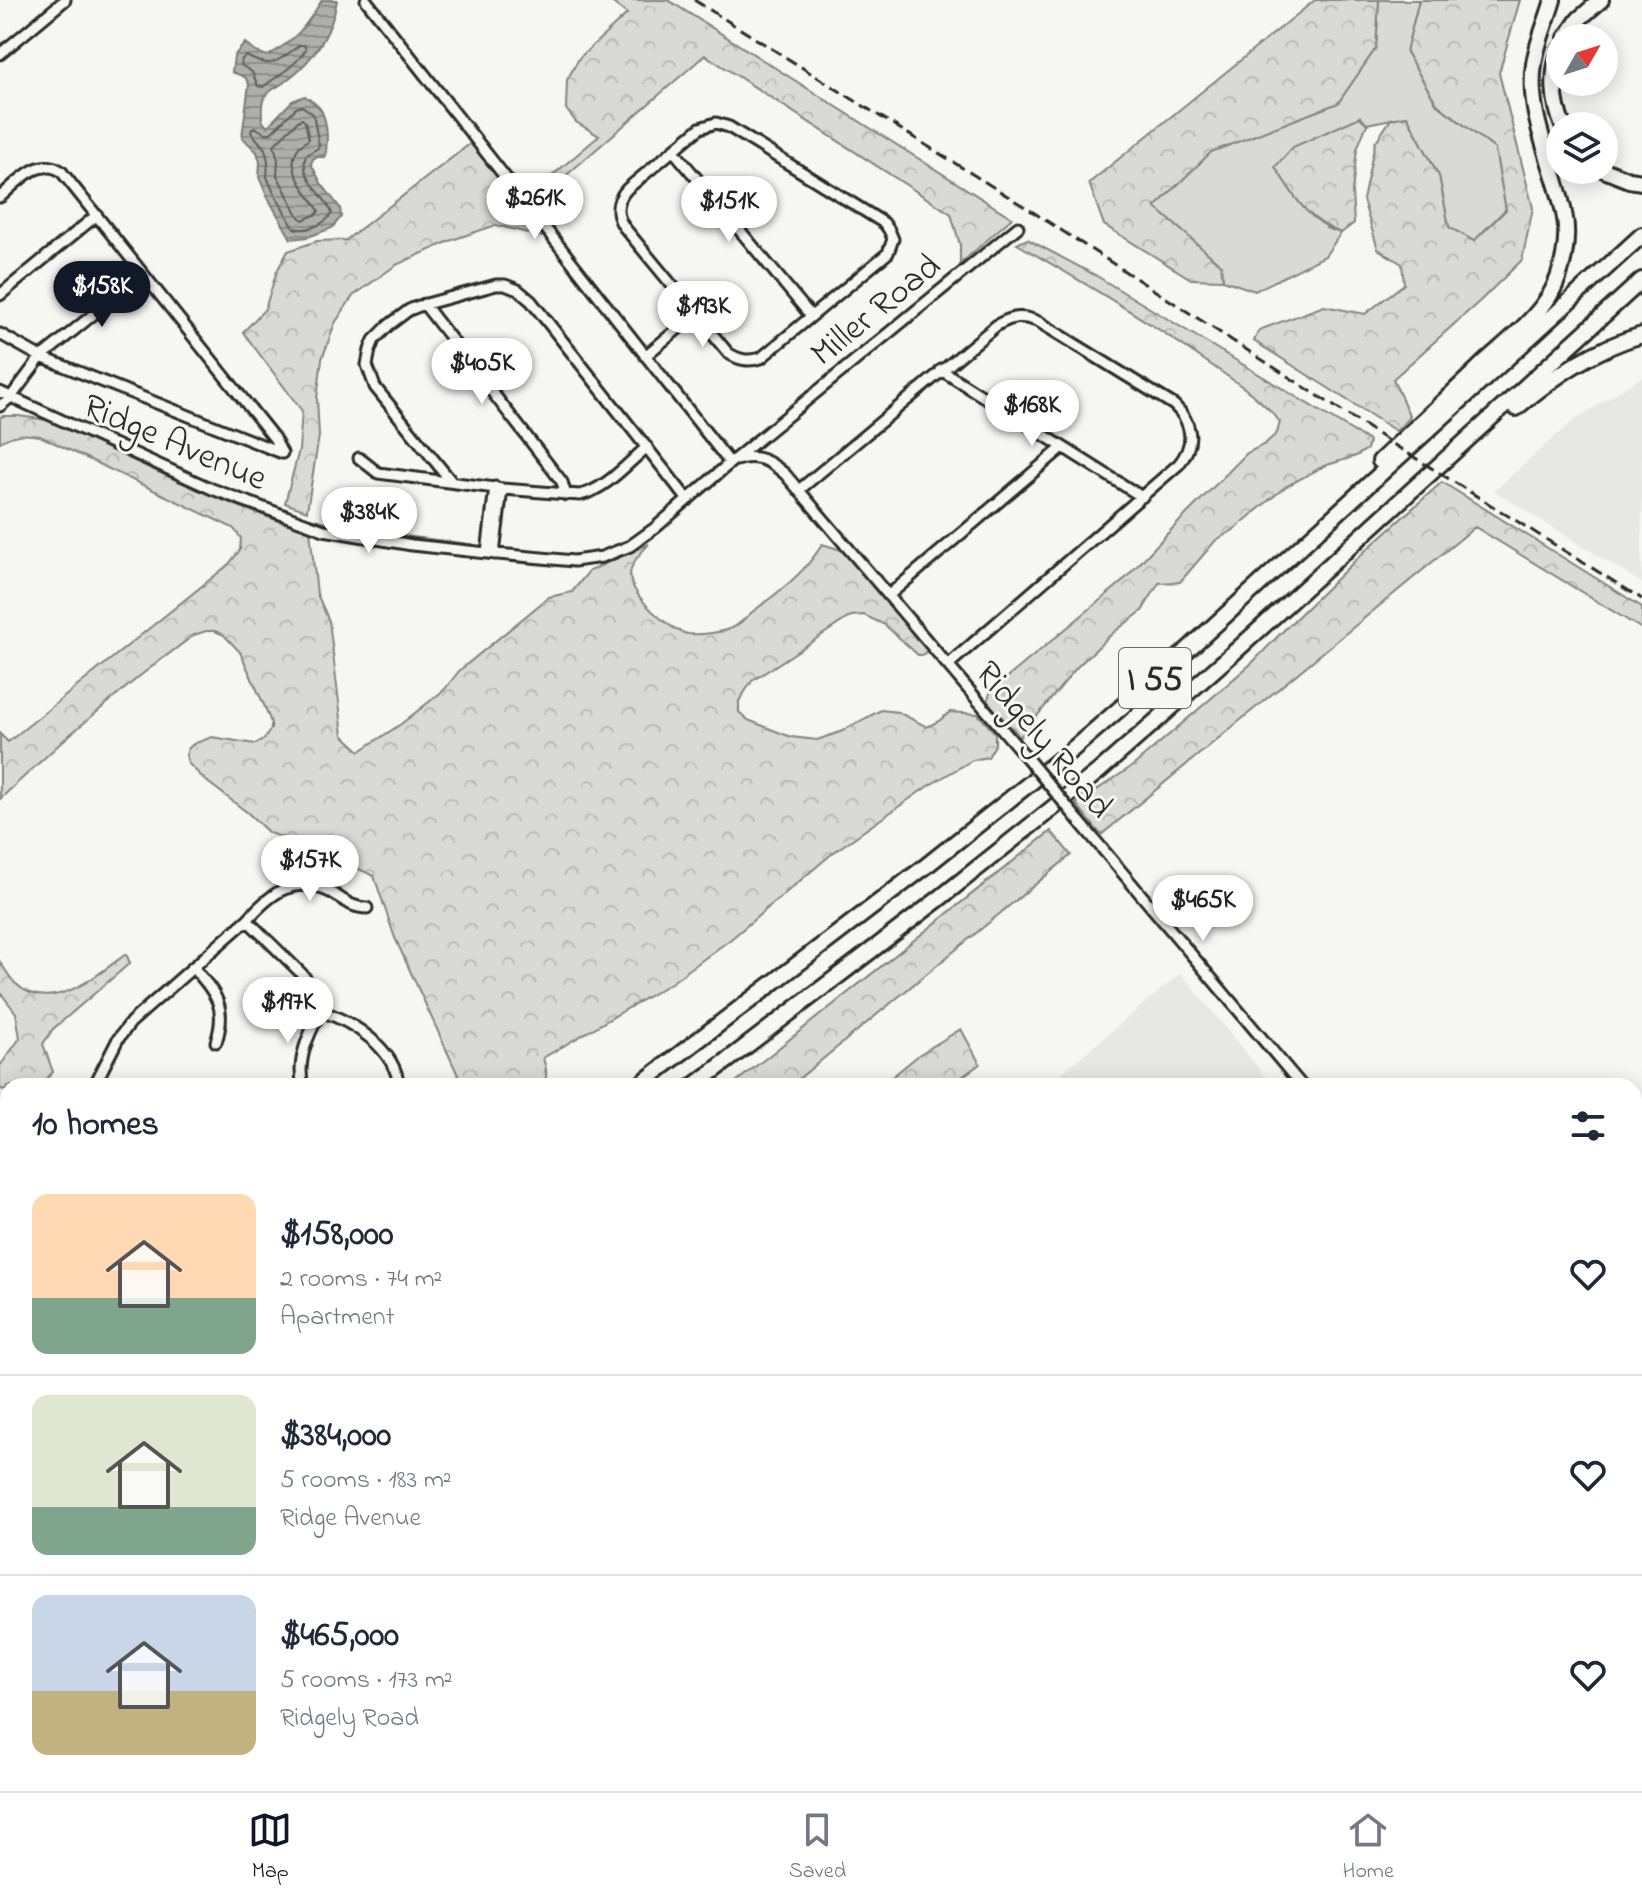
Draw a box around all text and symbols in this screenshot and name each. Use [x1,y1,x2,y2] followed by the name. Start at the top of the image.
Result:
[1546,24,1618,96] north arrow
[1546,24,1618,184] map controls
[1546,112,1618,184] button: layers
[479,173,591,241] pin: $261K
[673,176,785,244] pin: $151K
[505,180,565,218] text: $261K
[699,183,759,221] text: $151K
[800,242,954,381] street label: Miller Road
[46,261,158,329] pin: $158K
[71,268,133,306] text: $158K
[647,281,759,349] pin: $193K
[675,288,731,326] text: $193K
[426,338,538,406] pin: $405K
[449,345,515,383] text: $405K
[976,380,1088,448] pin: $168K
[74,382,275,507] street label: Ridge Avenue
[1003,387,1061,425] text: $168K
[313,487,425,555] pin: $384K
[339,494,399,532] text: $384K
[1119,648,1191,708] road number: I 55
[960,650,1125,832] street label: Ridgely Road
[254,835,366,903] pin: $157K
[279,842,341,880] text: $157K
[1147,875,1259,943] pin: $465K
[1170,882,1236,920] text: $465K
[232,977,344,1045] pin: $197K
[260,984,316,1022] text: $197K
[32,1101,159,1151] text: 10 homes
[1566,1104,1610,1148] icon: filters
[280,1211,394,1261] text: $158,000
[96,1226,192,1322] icon: home
[1566,1252,1610,1296] icon: heart
[280,1261,442,1299] text: 2 rooms · 74 m²
[280,1299,394,1337] text: Apartment
[280,1412,391,1462] text: $384,000
[96,1427,192,1523] icon: home
[1566,1453,1610,1497] icon: heart
[280,1462,452,1500] text: 5 rooms · 183 m²
[280,1500,421,1538] text: Ridge Avenue
[280,1612,399,1662] text: $465,000
[96,1627,192,1723] icon: home
[1566,1653,1610,1697] icon: heart
[280,1662,453,1700] text: 5 rooms · 173 m²
[280,1700,419,1738] text: Ridgely Road
[248,1808,292,1888] tab: Map
[789,1808,846,1888] tab: Saved
[1343,1808,1394,1888] tab: Home

